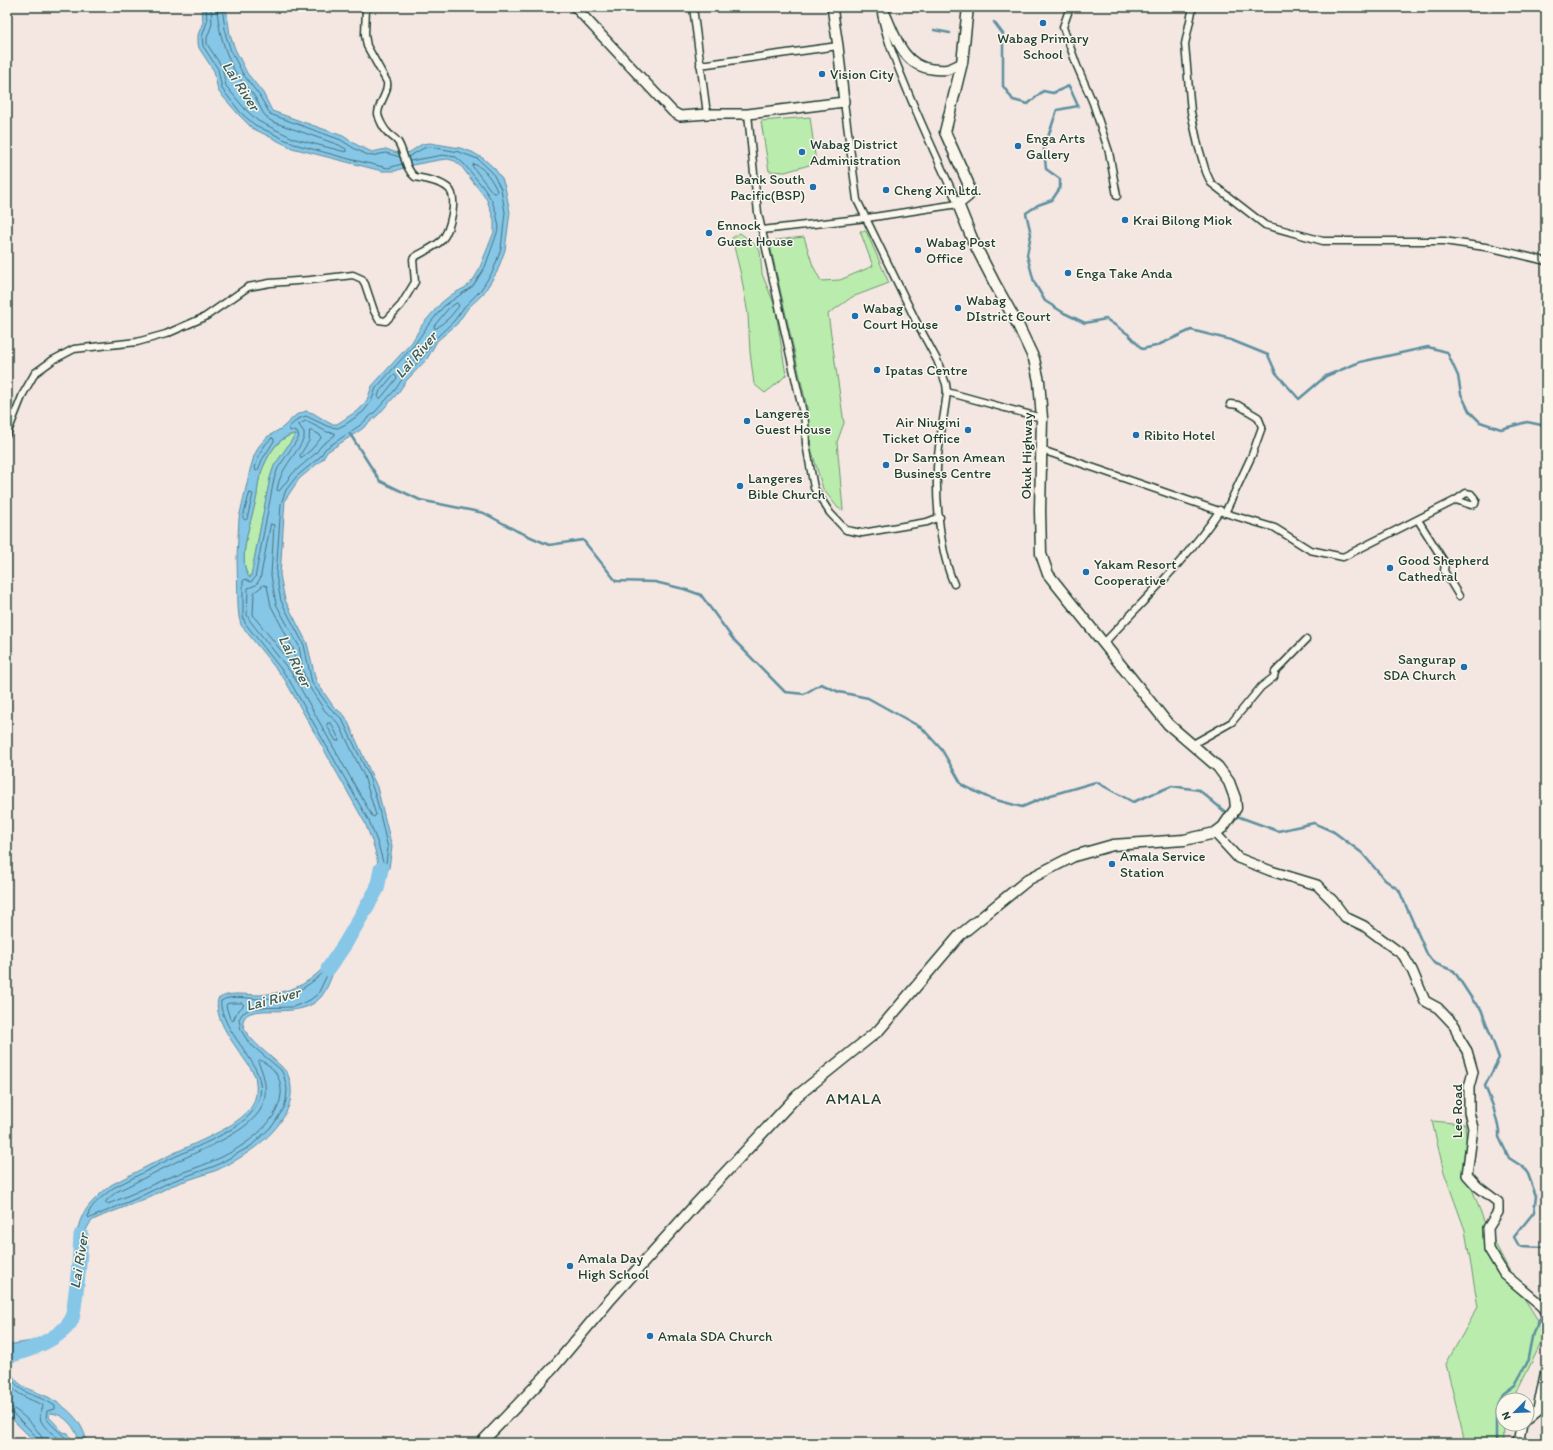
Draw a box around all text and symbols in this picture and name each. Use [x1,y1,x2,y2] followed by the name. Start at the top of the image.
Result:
[1038,18,1048,28] marker: Wabag Primary School
[997,30,1089,63] place label: Wabag Primary School
[218,58,265,116] water label: Lai River
[830,66,894,83] place label: Vision City
[817,69,827,79] marker: Vision City
[1026,130,1085,163] place label: Enga Arts Gallery
[810,136,901,169] place label: Wabag District Administration
[1013,141,1023,151] marker: Enga Arts Gallery
[797,147,807,157] marker: Wabag District Administration
[731,171,805,204] place label: Bank South Pacific(BSP)
[808,182,818,192] marker: Bank South Pacific(BSP)
[894,182,982,199] place label: Cheng Xin Ltd.
[881,185,891,195] marker: Cheng Xin Ltd.
[1133,212,1232,229] place label: Krai Bilong Miok
[1120,215,1130,225] marker: Krai Bilong Miok
[717,217,794,250] place label: Ennock Guest House
[704,228,714,238] marker: Ennock Guest House
[926,234,996,267] place label: Wabag Post Office
[913,245,923,255] marker: Wabag Post Office
[1076,265,1173,282] place label: Enga Take Anda
[1063,268,1073,278] marker: Enga Take Anda
[966,292,1051,325] place label: Wabag DIstrict Court
[863,300,939,333] place label: Wabag Court House
[953,303,963,313] marker: Wabag DIstrict Court
[850,311,860,321] marker: Wabag Court House
[391,326,443,382] water label: Lai River
[885,362,968,379] place label: Ipatas Centre
[872,365,882,375] marker: Ipatas Centre
[755,405,832,438] place label: Langeres Guest House
[1018,412,1036,500] street label: Okuk Highway
[883,414,960,447] place label: Air Niugini Ticket Office
[742,416,752,426] marker: Langeres Guest House
[963,425,973,435] marker: Air Niugini Ticket Office
[1144,427,1215,444] place label: Ribito Hotel
[1131,430,1141,440] marker: Ribito Hotel
[894,449,1005,482] place label: Dr Samson Amean Business Centre
[881,460,891,470] marker: Dr Samson Amean Business Centre
[748,470,826,503] place label: Langeres Bible Church
[735,481,745,491] marker: Langeres Bible Church
[1398,552,1489,585] place label: Good Shepherd Cathedral
[1094,556,1177,589] place label: Yakam Resort Cooperative
[1385,563,1395,573] marker: Good Shepherd Cathedral
[1081,567,1091,577] marker: Yakam Resort Cooperative
[275,632,316,692] water label: Lai River
[1384,651,1456,684] place label: Sangurap SDA Church
[1459,662,1469,672] marker: Sangurap SDA Church
[1120,848,1206,881] place label: Amala Service Station
[1107,859,1117,869] marker: Amala Service Station
[244,983,304,1015] water label: Lai River
[1449,1084,1466,1138] street label: Lee Road
[826,1089,882,1108] district label: AMALA
[66,1230,93,1290] water label: Lai River
[578,1250,649,1283] place label: Amala Day High School
[565,1261,575,1271] marker: Amala Day High School
[658,1328,773,1345] place label: Amala SDA Church
[645,1331,655,1341] marker: Amala SDA Church
[1495,1392,1535,1432] north arrow
[1499,1410,1514,1422] text: N

